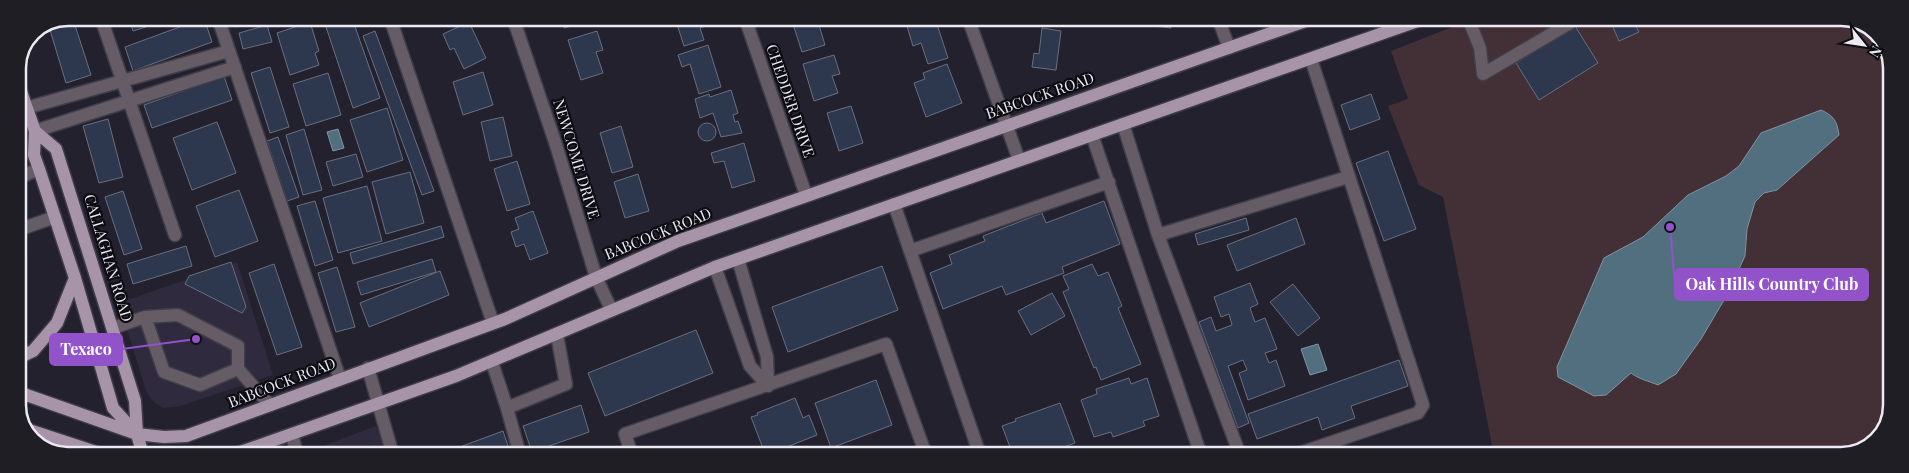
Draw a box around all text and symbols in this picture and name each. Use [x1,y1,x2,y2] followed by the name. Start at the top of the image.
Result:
[1839,20,1889,70] north arrow
[762,41,820,160] street label: CHEDDER DRIVE
[1865,43,1886,61] text: N
[983,67,1097,123] street label: BABCOCK ROAD
[549,96,605,221] street label: NEWCOME DRIVE
[80,191,138,324] street label: CALLAGHAN ROAD
[601,202,714,264] street label: BABCOCK ROAD
[1675,269,1868,300] callout: Oak Hills Country Club
[1686,273,1858,294] text: Oak Hills Country Club
[50,334,122,365] callout: Texaco
[60,338,112,359] text: Texaco
[225,352,338,412] street label: BABCOCK ROAD

